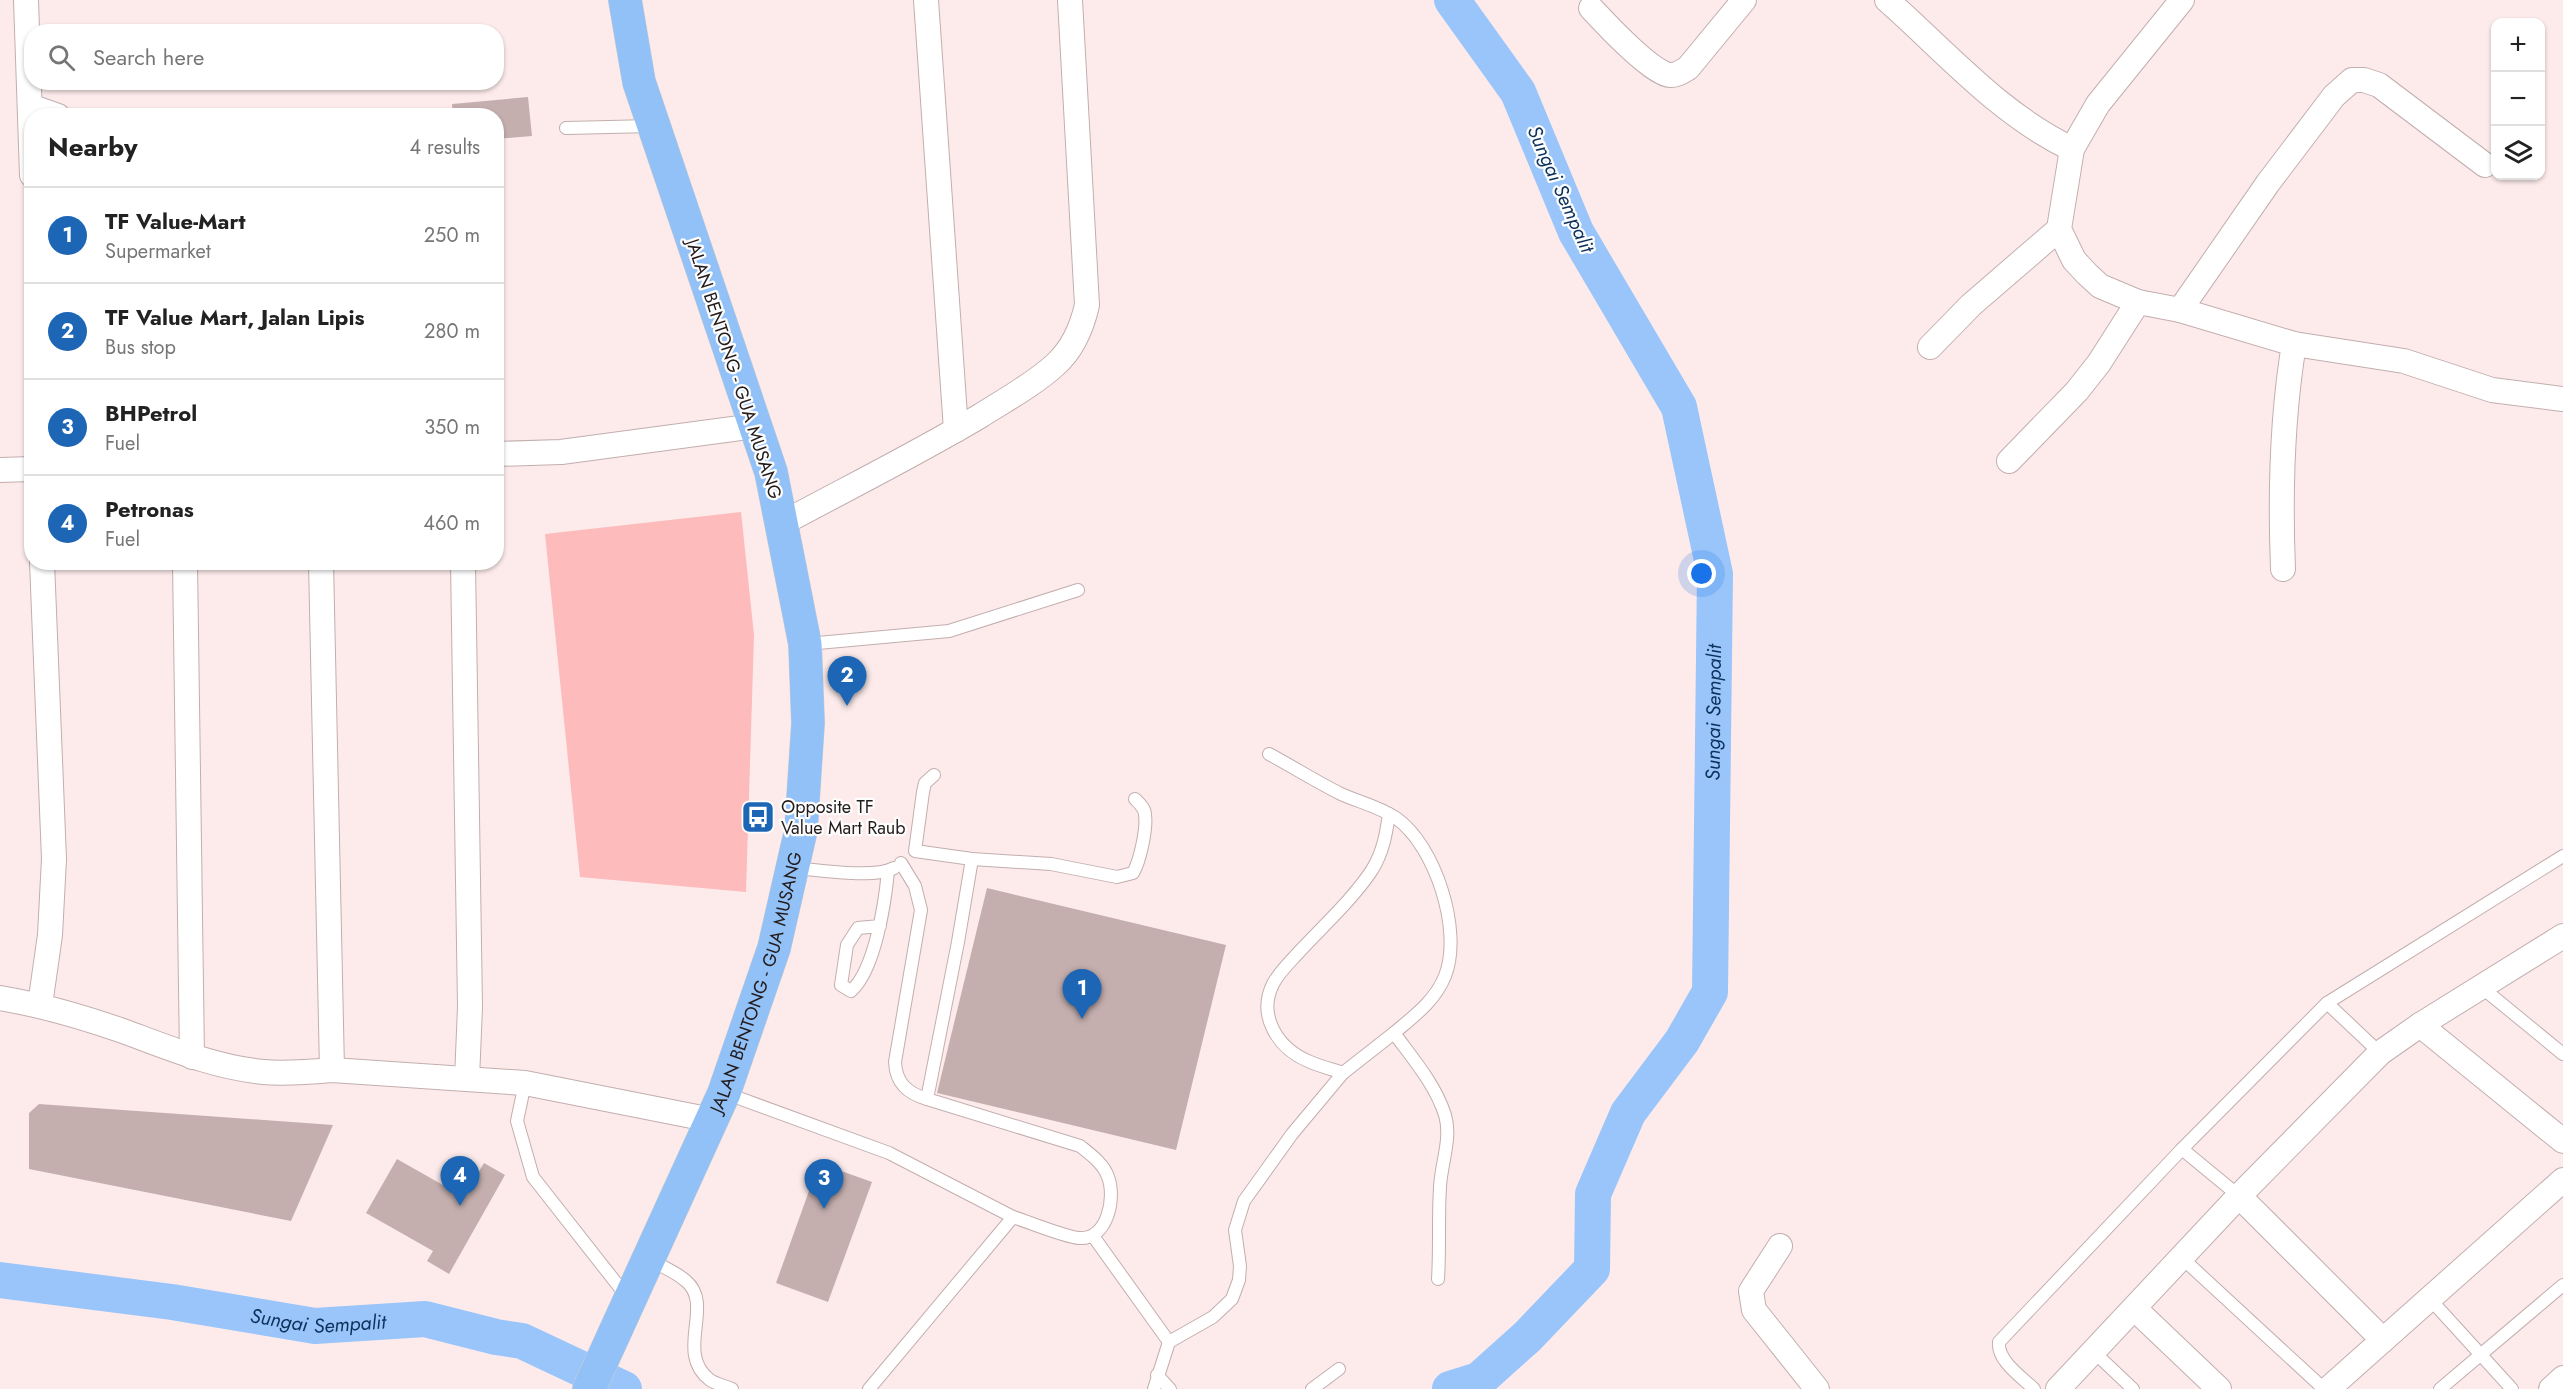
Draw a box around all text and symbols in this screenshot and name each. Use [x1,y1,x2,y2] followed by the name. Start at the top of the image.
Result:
[2491,18,2545,180] map controls
[2491,18,2545,72] button: +
[24,24,504,90] search box
[45,41,78,74] icon: search
[93,41,204,73] text: Search here
[2491,72,2545,126] button: −
[1520,121,1602,259] water label: Sungai Sempalit
[2491,126,2545,180] button: layers
[48,128,137,166] text: Nearby
[409,133,480,162] text: 4 results
[105,205,246,237] text: TF Value-Mart
[62,221,73,250] text: 1
[424,221,480,250] text: 250 m
[679,234,788,502] street label: JALAN BENTONG - GUA MUSANG
[105,237,211,266] text: Supermarket
[105,301,365,333] text: TF Value Mart, Jalan Lipis
[61,317,74,346] text: 2
[424,317,480,346] text: 280 m
[105,333,176,362] text: Bus stop
[105,397,197,429] text: BHPetrol
[61,413,74,442] text: 3
[424,413,480,442] text: 350 m
[105,429,140,458] text: Fuel
[105,493,194,525] text: Petronas
[61,509,74,538] text: 4
[423,509,480,538] text: 460 m
[105,525,140,554] text: Fuel
[1687,559,1716,588] your location
[1699,643,1729,781] water label: Sungai Sempalit
[828,656,866,706] pin: 2
[781,794,906,841] place label: Opposite TF Value Mart Raub
[740,799,776,835] bus stop icon: Opposite TF Value Mart Raub
[703,849,809,1119] street label: JALAN BENTONG - GUA MUSANG
[1062,970,1102,1019] pin: 1
[440,1156,480,1206] pin: 4
[804,1160,844,1209] pin: 3
[248,1301,388,1341] water label: Sungai Sempalit

